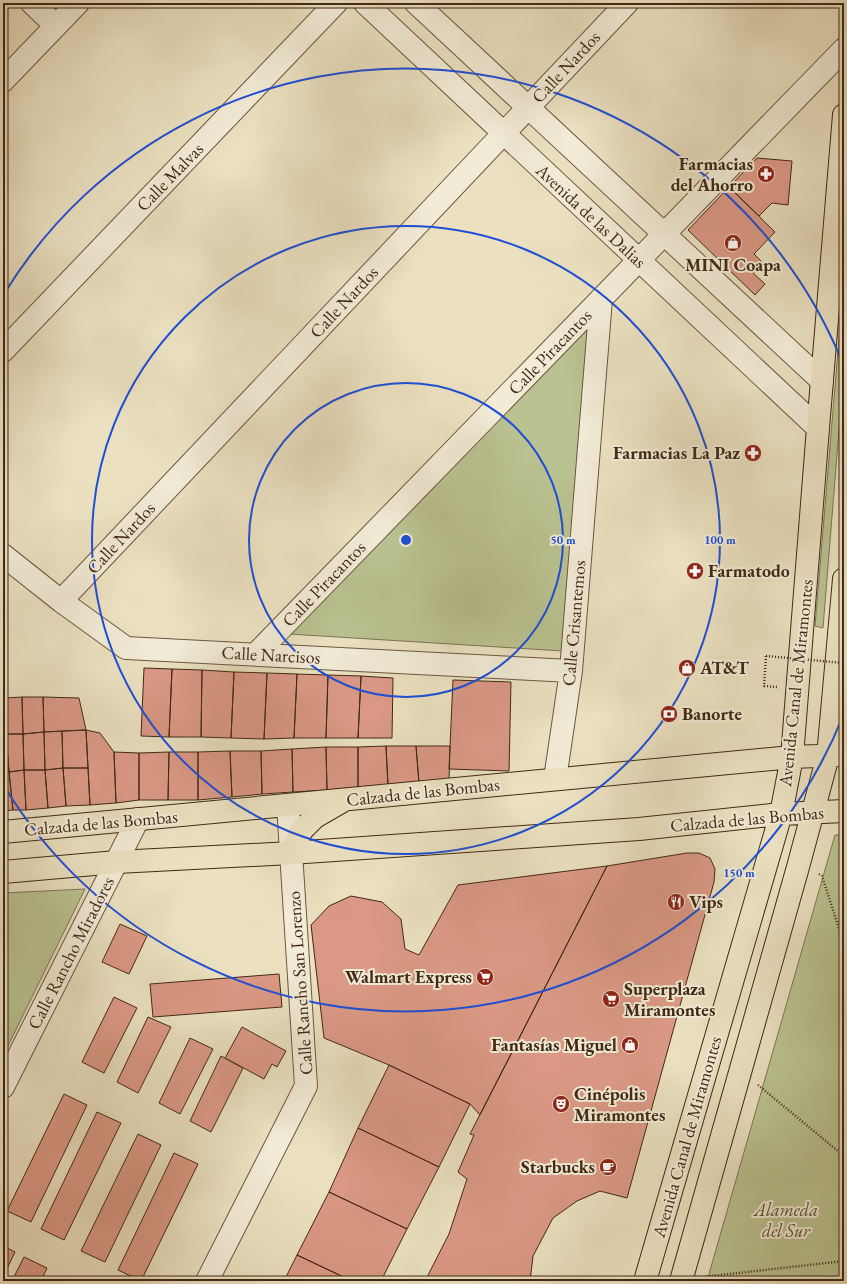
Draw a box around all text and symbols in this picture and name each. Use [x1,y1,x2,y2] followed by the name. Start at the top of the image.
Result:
[526,26,605,108] street label: Calle Nardos
[131,137,208,216] street label: Calle Malvas
[671,152,753,196] place label: Farmacias del Ahorro
[531,158,651,273] street label: Avenida de las Dalias
[756,164,776,184] pharmacy icon: Farmacias del Ahorro
[723,233,743,253] shop icon: MINI Coapa
[685,253,781,276] place label: MINI Coapa
[304,261,383,343] street label: Calle Nardos
[503,304,597,400] street label: Calle Piracantos
[613,441,740,464] place label: Farmacias La Paz
[743,443,763,463] pharmacy icon: Farmacias La Paz
[81,497,160,579] street label: Calle Nardos
[550,532,576,548] text: 50 m
[704,532,736,548] text: 100 m
[399,533,413,547] centre of rings
[277,536,371,632] street label: Calle Piracantos
[557,559,590,687] street label: Calle Crisantemos
[708,559,790,582] place label: Farmatodo
[685,561,705,581] pharmacy icon: Farmatodo
[773,578,818,789] street label: Avenida Canal de Miramontes
[221,640,321,669] street label: Calle Narcisos
[699,656,749,679] place label: AT&T
[677,658,697,678] shop icon: AT&T
[682,702,743,725] place label: Banorte
[659,704,679,724] bank icon: Banorte
[345,772,501,811] street label: Calzada de las Bombas
[669,800,825,837] street label: Calzada de las Bombas
[23,804,179,841] street label: Calzada de las Bombas
[723,865,755,881] text: 150 m
[22,872,119,1033] street label: Calle Rancho Miradores
[282,890,317,1076] street label: Calle Rancho San Lorenzo
[689,890,723,913] place label: Vips
[666,892,686,912] restaurant icon: Vips
[345,965,472,988] place label: Walmart Express
[475,967,495,987] supermarket icon: Walmart Express
[624,977,715,1021] place label: Superplaza Miramontes
[601,989,621,1009] supermarket icon: Superplaza Miramontes
[491,1033,617,1056] place label: Fantasías Miguel
[646,1033,726,1241] street label: Avenida Canal de Miramontes
[620,1035,640,1055] shop icon: Fantasías Miguel
[574,1082,665,1126] place label: Cinépolis Miramontes
[551,1094,571,1114] theatre icon: Cinépolis Miramontes
[521,1155,595,1178] place label: Starbucks
[598,1157,618,1177] cafe icon: Starbucks
[752,1198,818,1242] park label: Alameda del Sur

